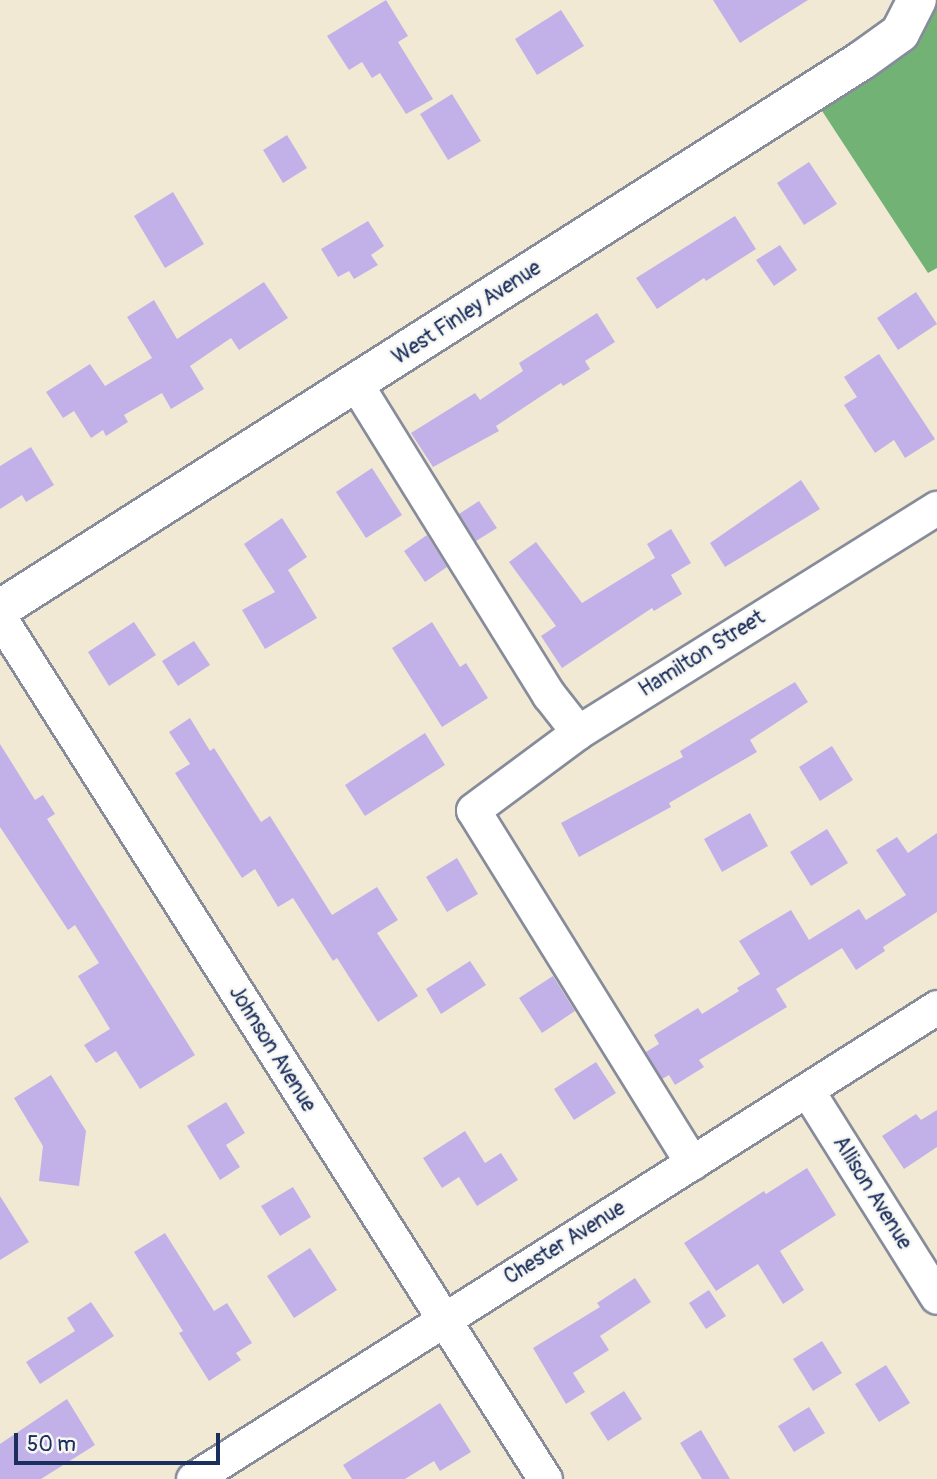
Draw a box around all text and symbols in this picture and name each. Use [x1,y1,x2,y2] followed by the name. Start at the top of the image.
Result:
[388,256,546,370] street label: West Finley Avenue
[635,605,769,703] street label: Hamilton Street
[223,981,321,1117] street label: Johnson Avenue
[827,1132,917,1254] street label: Allison Avenue
[500,1196,630,1290] street label: Chester Avenue
[18,1420,224,1464] scale bar
[27,1431,76,1458] text: 50 m

